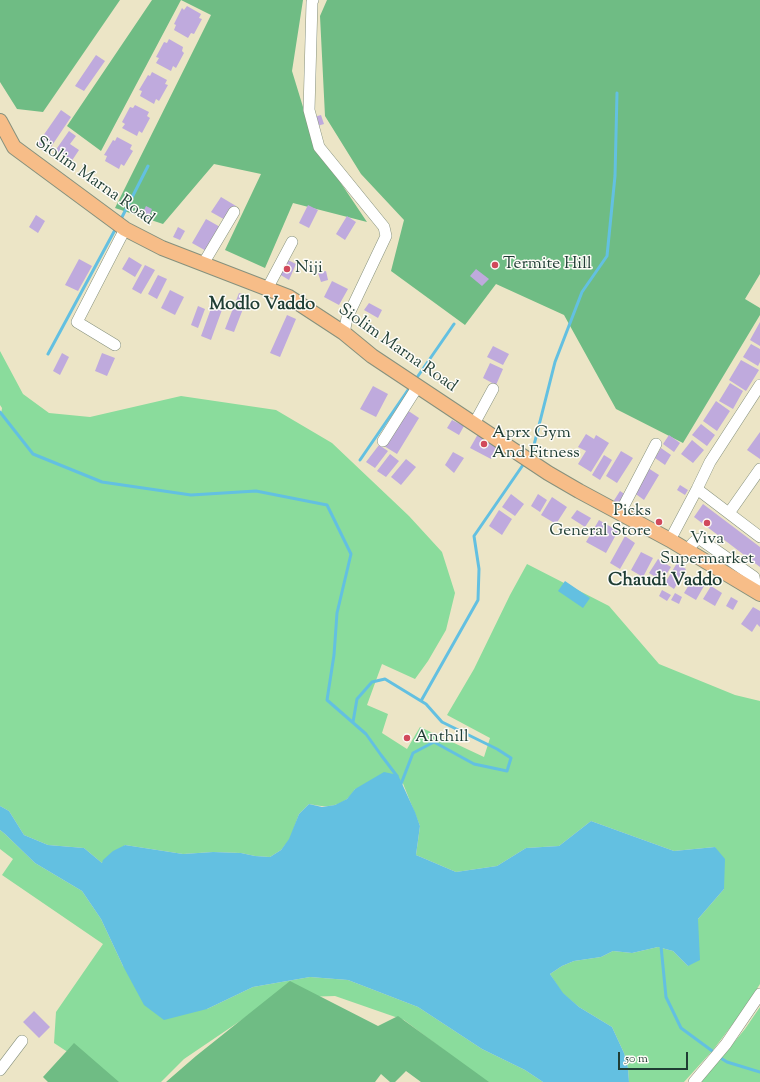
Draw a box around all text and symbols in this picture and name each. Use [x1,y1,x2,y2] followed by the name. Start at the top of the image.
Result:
[31,133,157,231] street label: Siolim Marna Road
[503,255,592,275] place label: Termite Hill
[295,259,323,279] place label: Niji
[490,260,500,270] marker: Termite Hill
[282,264,292,274] marker: Niji
[209,295,315,317] district label: Modlo Vaddo
[334,300,460,398] street label: Siolim Marna Road
[492,424,580,464] place label: Aprx Gym And Fitness
[479,439,489,449] marker: Aprx Gym And Fitness
[549,502,651,542] place label: Picks General Store
[654,517,664,527] marker: Picks General Store
[702,518,712,528] marker: Viva Supermarket
[660,530,754,570] place label: Viva Supermarket
[608,571,722,593] district label: Chaudi Vaddo
[415,728,469,748] place label: Anthill
[402,733,412,743] marker: Anthill
[620,1044,690,1070] scale bar
[625,1050,648,1068] text: 50 m

